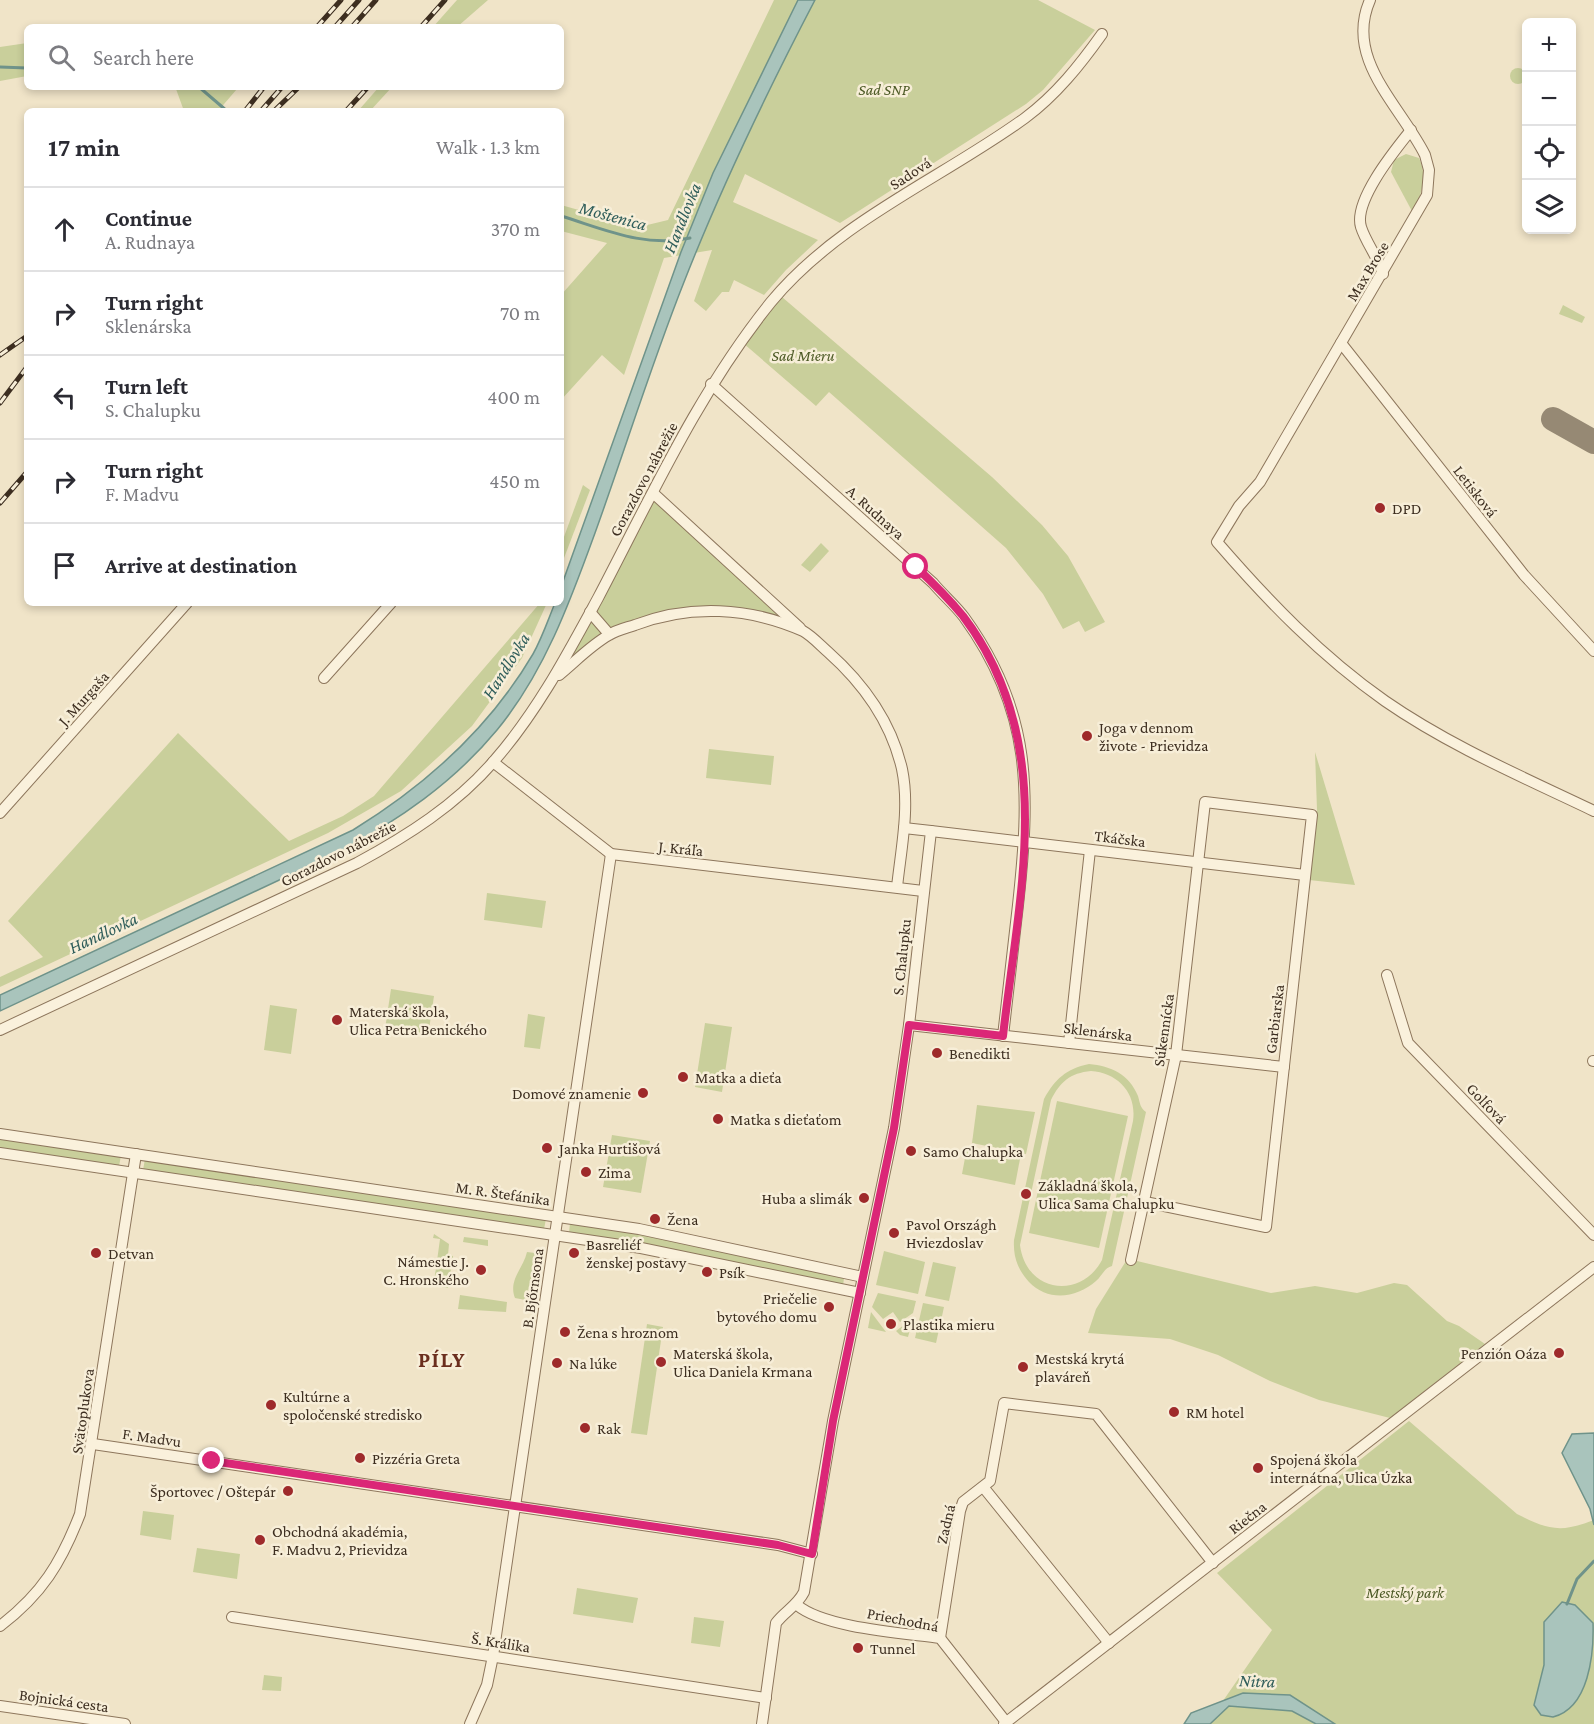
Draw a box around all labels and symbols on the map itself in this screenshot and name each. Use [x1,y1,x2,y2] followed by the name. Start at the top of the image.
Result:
[858,81,911,98] park label: Sad SNP
[886,153,935,193] street label: Sadová
[659,180,705,256] water label: Handlovka
[576,197,649,235] water label: Moštenica
[1343,238,1392,304] street label: Max Brose
[772,347,834,364] park label: Sad Mieru
[606,419,681,539] street label: Gorazdovo nábrežie
[1450,462,1501,521] street label: Letisková
[843,482,909,544] street label: A. Rudnaya
[1392,500,1421,517] place label: DPD
[1373,501,1387,515] marker: DPD
[902,553,928,579] route start
[478,629,534,703] water label: Handlovka
[53,667,113,731] street label: J. Murgaša
[1097,719,1209,754] place label: Joga v dennom živote - Prievidza
[1080,729,1094,743] marker: Joga v dennom živote - Prievidza
[278,817,399,890] street label: Gorazdovo nábrežie
[1093,827,1147,850] street label: Tkáčska
[656,837,705,860] street label: J. Kráľa
[65,908,141,958] water label: Handlovka
[889,918,915,996] street label: S. Chalupku
[1262,983,1287,1055] street label: Garbiarska
[1150,992,1177,1068] street label: Súkennícka
[349,1003,487,1038] place label: Materská škola, Ulica Petra Benického
[330,1013,344,1027] marker: Materská škola, Ulica Petra Benického
[1063,1019,1134,1044] street label: Sklenárska
[949,1045,1010,1062] place label: Benedikti
[930,1046,944,1060] marker: Benedikti
[695,1069,782,1086] place label: Matka a dieťa
[676,1070,690,1084] marker: Matka a dieťa
[1463,1080,1510,1127] street label: Golfová
[512,1085,631,1102] place label: Domové znamenie
[636,1086,650,1100] marker: Domové znamenie
[730,1111,842,1128] place label: Matka s dieťaťom
[711,1112,725,1126] marker: Matka s dieťaťom
[557,1140,661,1158] place label: Janka Hurtišová
[540,1141,554,1155] marker: Janka Hurtišová
[923,1143,1024,1161] place label: Samo Chalupka
[904,1144,918,1158] marker: Samo Chalupka
[598,1164,631,1181] place label: Zima
[579,1165,593,1179] marker: Zima
[1038,1177,1175,1213] place label: Základná škola, Ulica Sama Chalupku
[455,1178,552,1209] street label: M. R. Štefánika
[1019,1187,1033,1201] marker: Základná škola, Ulica Sama Chalupku
[761,1190,852,1207] place label: Huba a slimák
[857,1191,871,1205] marker: Huba a slimák
[667,1211,699,1228] place label: Žena
[648,1212,662,1226] marker: Žena
[906,1216,997,1251] place label: Pavol Országh Hviezdoslav
[887,1226,901,1240] marker: Pavol Országh Hviezdoslav
[586,1236,687,1272] place label: Basreliéf ženskej postavy
[108,1245,155,1262] place label: Detvan
[89,1246,103,1260] marker: Detvan
[518,1246,548,1329] street label: B. Bjőrnsona
[567,1246,581,1260] marker: Basreliéf ženskej postavy
[383,1253,469,1288] place label: Námestie J. C. Hronského
[474,1263,488,1277] marker: Námestie J. C. Hronského
[719,1264,745,1281] place label: Psík
[700,1265,714,1279] marker: Psík
[717,1290,818,1326] place label: Priečelie bytového domu
[822,1300,836,1314] marker: Priečelie bytového domu
[903,1316,995,1333] place label: Plastika mieru
[884,1317,898,1331] marker: Plastika mieru
[577,1324,679,1341] place label: Žena s hroznom
[558,1325,572,1339] marker: Žena s hroznom
[673,1345,813,1380] place label: Materská škola, Ulica Daniela Krmana
[1461,1345,1548,1362] place label: Penzión Oáza
[1552,1346,1566,1360] marker: Penzión Oáza
[418,1347,466,1372] district label: PÍLY
[1035,1350,1125,1386] place label: Mestská krytá plaváreň
[569,1355,617,1372] place label: Na lúke
[654,1355,668,1369] marker: Materská škola, Ulica Daniela Krmana
[550,1356,564,1370] marker: Na lúke
[1016,1360,1030,1374] marker: Mestská krytá plaváreň
[68,1367,98,1455] street label: Svätoplukova
[283,1388,422,1424] place label: Kultúrne a spoločenské stredisko
[264,1398,278,1412] marker: Kultúrne a spoločenské stredisko
[1186,1404,1244,1421] place label: RM hotel
[1167,1405,1181,1419] marker: RM hotel
[597,1420,621,1437] place label: Rak
[578,1421,592,1435] marker: Rak
[121,1425,183,1450] street label: F. Madvu
[198,1447,224,1473] route end
[372,1450,461,1467] place label: Pizzéria Greta
[353,1451,367,1465] marker: Pizzéria Greta
[1270,1451,1413,1486] place label: Spojená škola internátna, Ulica Úzka
[1251,1461,1265,1475] marker: Spojená škola internátna, Ulica Úzka
[150,1483,276,1501] place label: Športovec / Oštepár
[281,1484,295,1498] marker: Športovec / Oštepár
[1225,1497,1270,1537] street label: Riečna
[933,1502,958,1546] street label: Zadná
[272,1523,408,1558] place label: Obchodná akadémia, F. Madvu 2, Prievidza
[253,1533,267,1547] marker: Obchodná akadémia, F. Madvu 2, Prievidza
[1365,1584,1445,1602] park label: Mestský park
[866,1604,941,1635] street label: Priechodná
[470,1629,532,1656] street label: Š. Králika
[870,1640,916,1657] place label: Tunnel
[851,1641,865,1655] marker: Tunnel
[1239,1670,1276,1692] water label: Nitra
[18,1686,110,1716] street label: Bojnická cesta

